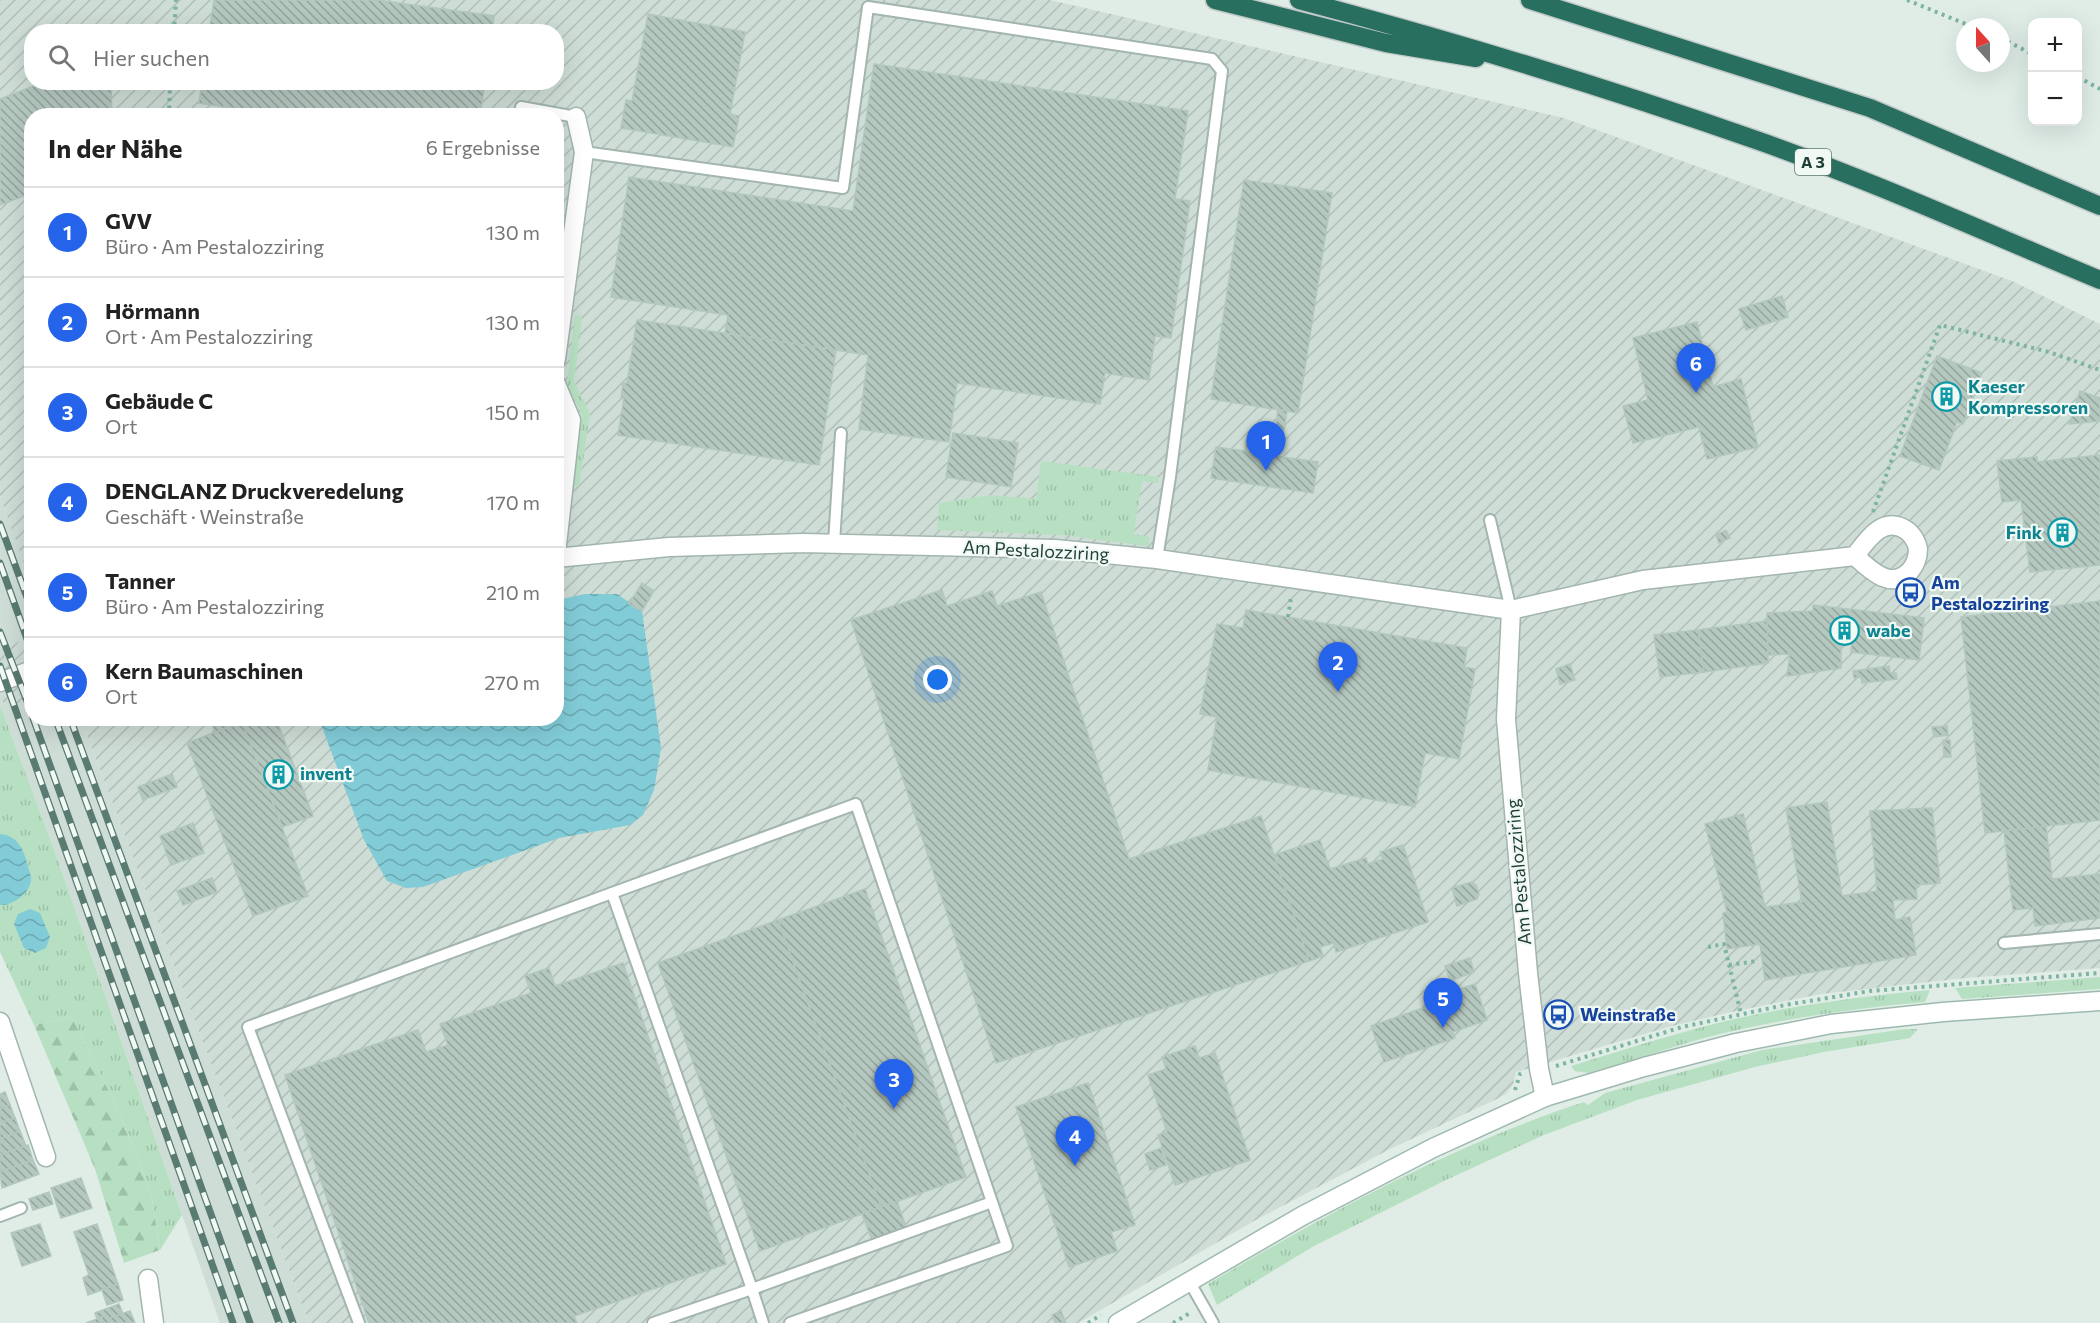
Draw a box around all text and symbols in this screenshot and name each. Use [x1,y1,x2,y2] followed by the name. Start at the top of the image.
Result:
[1956,18,2010,72] north arrow
[2028,18,2082,126] map controls
[2028,18,2082,72] button: +
[24,24,564,90] search box
[45,41,78,74] icon: search
[93,44,210,71] text: Hier suchen
[2028,72,2082,126] button: −
[48,132,183,163] text: In der Nähe
[426,135,540,159] text: 6 Ergebnisse
[1795,149,1831,175] road number: A 3
[105,207,152,234] text: GVV
[63,220,72,244] text: 1
[486,220,540,244] text: 130 m
[105,234,324,258] text: Büro · Am Pestalozziring
[105,297,200,324] text: Hörmann
[62,310,73,334] text: 2
[486,310,540,334] text: 130 m
[105,324,313,348] text: Ort · Am Pestalozziring
[1676,344,1716,393] pin: 6
[1968,375,2088,418] place label: Kaeser Kompressoren
[1931,381,1963,413] building icon: Kaeser Kompressoren
[105,387,213,414] text: Gebäude C
[62,400,73,424] text: 3
[486,400,540,424] text: 150 m
[105,414,138,438] text: Ort
[1246,422,1286,471] pin: 1
[105,477,403,504] text: DENGLANZ Druckveredelung
[61,490,74,514] text: 4
[487,490,540,514] text: 170 m
[105,504,304,528] text: Geschäft · Weinstraße
[2047,517,2079,549] building icon: Fink
[2006,521,2043,543] place label: Fink
[962,535,1110,565] street label: Am Pestalozziring
[105,567,175,594] text: Tanner
[1931,571,2049,614] place label: Am Pestalozziring
[1894,577,1926,609] bus stop icon: Am Pestalozziring
[62,580,73,604] text: 5
[486,580,540,604] text: 210 m
[105,594,324,618] text: Büro · Am Pestalozziring
[1829,615,1861,647] building icon: wabe
[1866,619,1910,641] place label: wabe
[1318,642,1358,692] pin: 2
[105,657,303,684] text: Kern Baumaschinen
[923,665,952,694] your location
[61,670,74,694] text: 6
[484,670,540,694] text: 270 m
[105,684,138,708] text: Ort
[263,758,295,790] building icon: invent
[300,762,352,784] place label: invent
[1501,798,1535,946] street label: Am Pestalozziring
[1424,978,1462,1028] pin: 5
[1543,999,1575,1031] bus stop icon: Weinstraße
[1580,1003,1676,1025] place label: Weinstraße
[874,1060,914,1109] pin: 3
[1056,1116,1094,1166] pin: 4

